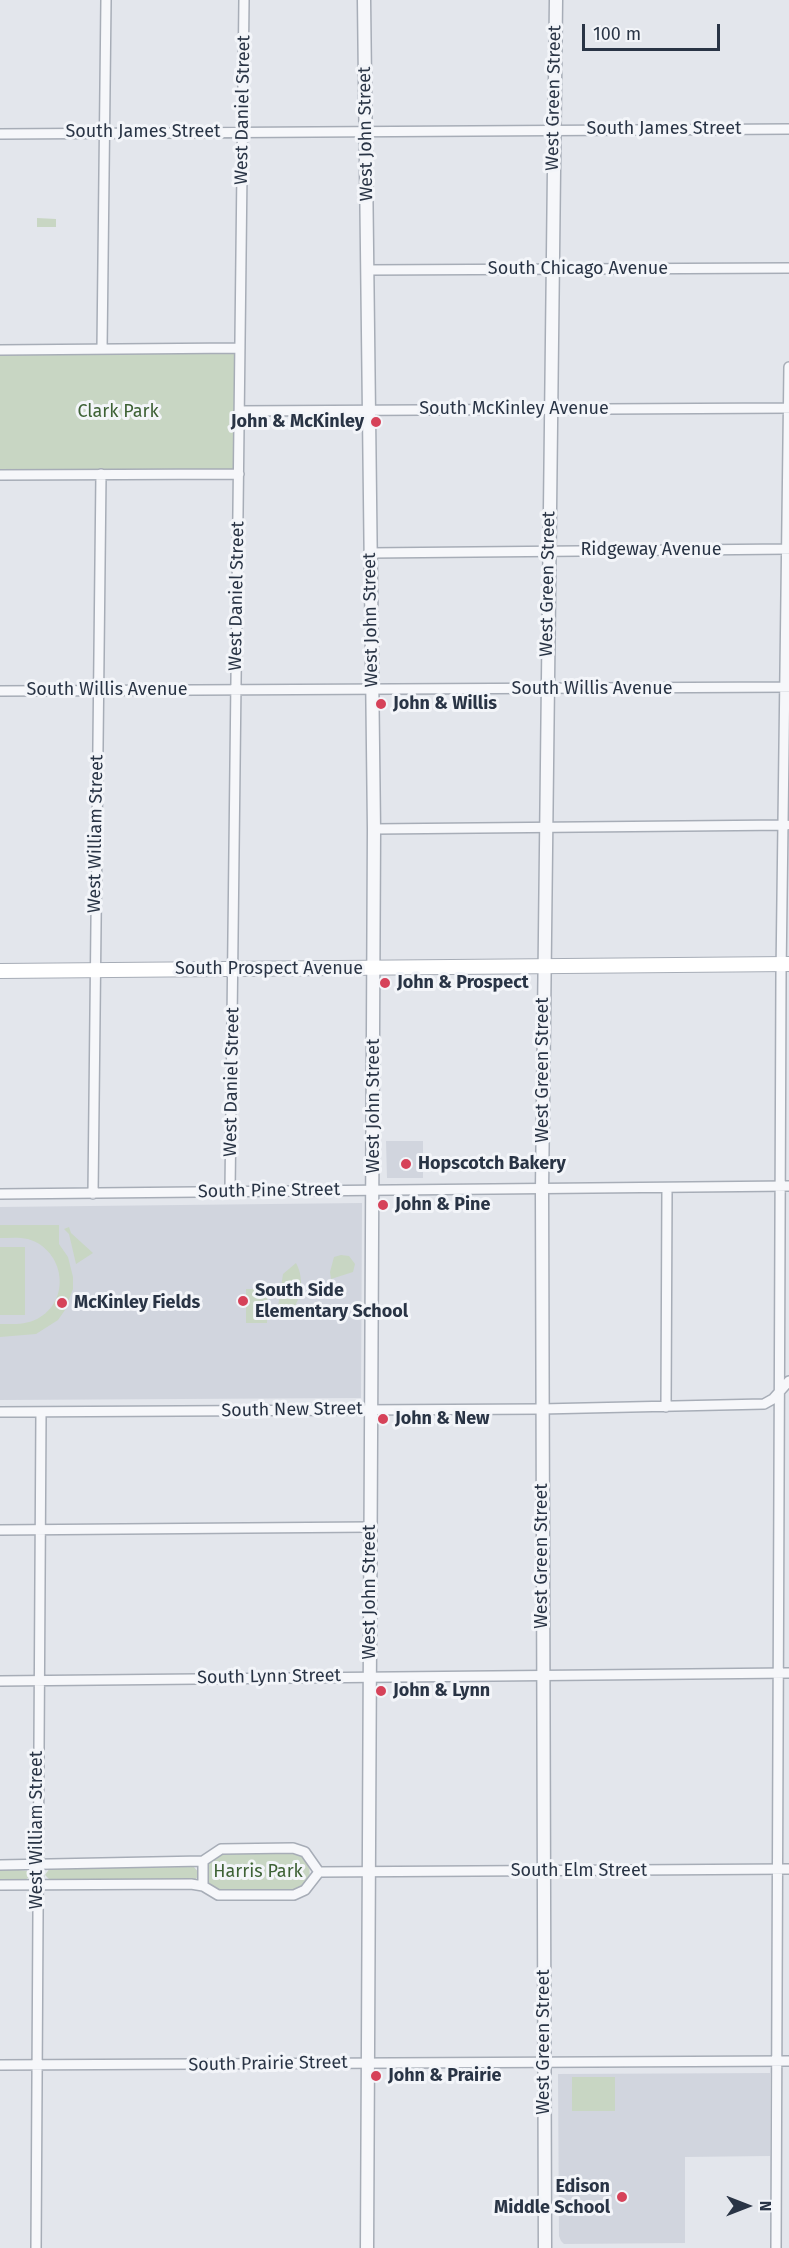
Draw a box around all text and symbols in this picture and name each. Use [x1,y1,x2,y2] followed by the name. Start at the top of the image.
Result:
[585,12,723,50] scale bar
[593,23,641,45] text: 100 m
[542,25,566,171] street label: West Green Street
[231,35,255,185] street label: West Daniel Street
[354,66,378,202] street label: West John Street
[586,118,742,140] street label: South James Street
[65,121,221,143] street label: South James Street
[488,258,668,280] street label: South Chicago Avenue
[419,398,609,420] street label: South McKinley Avenue
[77,401,159,423] park label: Clark Park
[231,411,364,433] place label: John & McKinley
[369,415,383,429] marker: John & McKinley
[536,511,560,657] street label: West Green Street
[225,521,249,671] street label: West Daniel Street
[580,539,722,561] street label: Ridgeway Avenue
[359,552,383,688] street label: West John Street
[511,678,673,700] street label: South Willis Avenue
[26,679,188,701] street label: South Willis Avenue
[393,693,497,715] place label: John & Willis
[374,697,388,711] marker: John & Willis
[84,755,108,913] street label: West William Street
[175,958,363,980] street label: South Prospect Avenue
[397,972,529,994] place label: John & Prospect
[378,976,392,990] marker: John & Prospect
[532,997,554,1143] street label: West Green Street
[220,1007,244,1157] street label: West Daniel Street
[363,1039,385,1173] street label: West John Street
[418,1153,566,1175] place label: Hopscotch Bakery
[399,1157,413,1171] marker: Hopscotch Bakery
[198,1179,340,1203] street label: South Pine Street
[395,1194,490,1216] place label: John & Pine
[376,1198,390,1212] marker: John & Pine
[255,1280,408,1322] place label: South Side Elementary School
[74,1292,200,1314] place label: McKinley Fields
[236,1294,250,1308] marker: South Side Elementary School
[55,1296,69,1310] marker: McKinley Fields
[221,1398,363,1422] street label: South New Street
[395,1408,490,1430] place label: John & New
[376,1412,390,1426] marker: John & New
[531,1483,553,1629] street label: West Green Street
[359,1525,381,1659] street label: West John Street
[197,1665,341,1689] street label: South Lynn Street
[393,1680,490,1702] place label: John & Lynn
[374,1684,388,1698] marker: John & Lynn
[26,1751,48,1909] street label: West William Street
[511,1860,647,1882] street label: South Elm Street
[213,1861,303,1883] park label: Harris Park
[533,1969,555,2115] street label: West Green Street
[188,2052,348,2076] street label: South Prairie Street
[388,2065,501,2087] place label: John & Prairie
[369,2069,383,2083] marker: John & Prairie
[494,2176,610,2218] place label: Edison Middle School
[717,2176,777,2236] north arrow
[615,2190,629,2204] marker: Edison Middle School
[756,2201,775,2211] text: N

